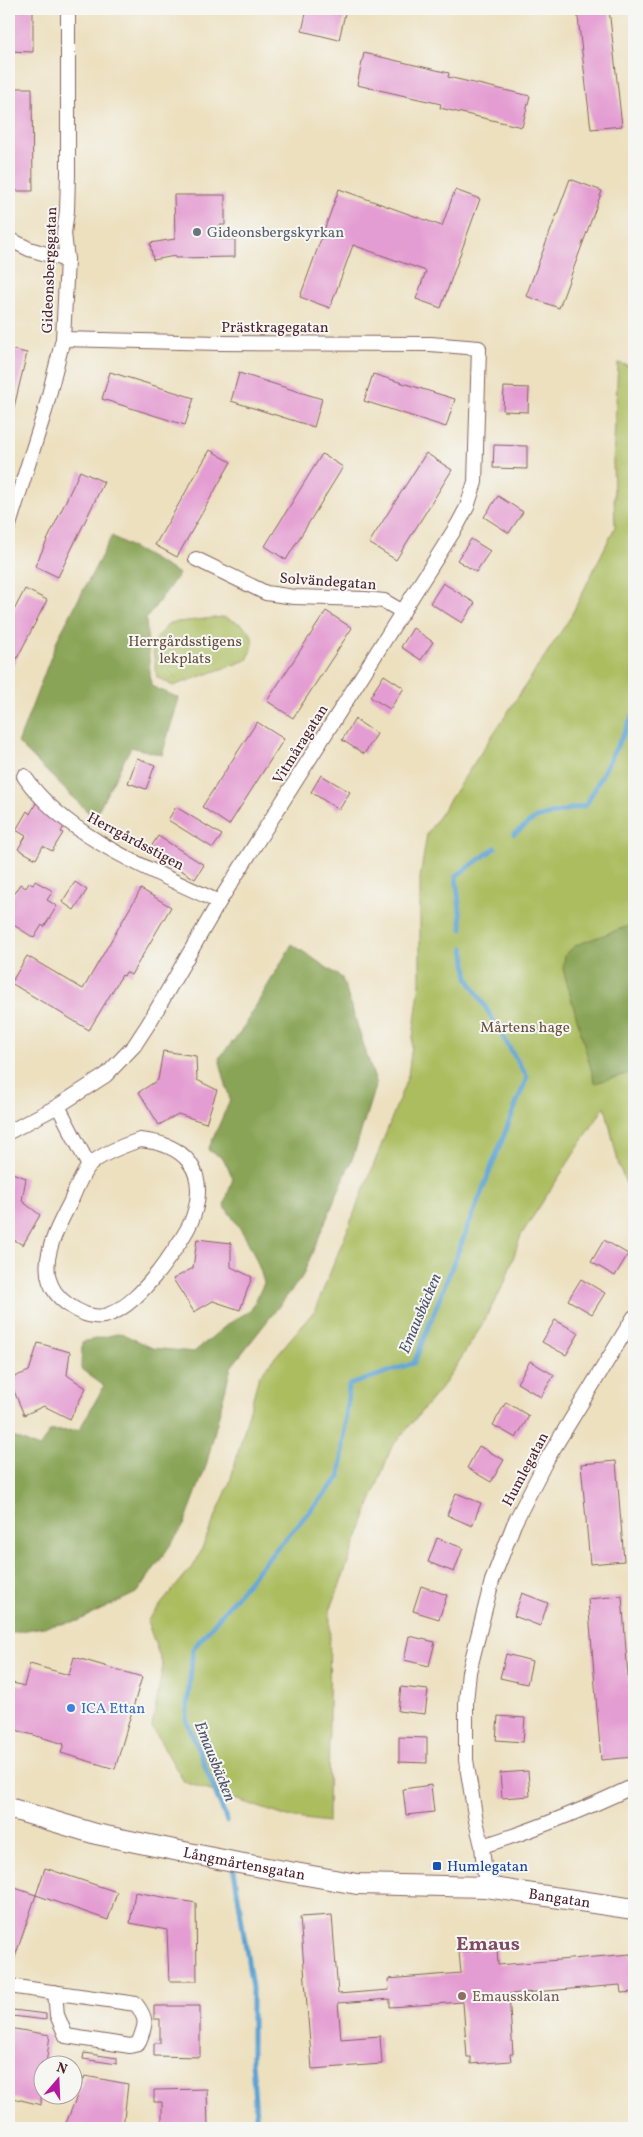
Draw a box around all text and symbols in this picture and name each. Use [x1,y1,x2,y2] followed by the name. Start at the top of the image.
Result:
[38,206,63,334] street label: Gideonsbergsgatan
[207,223,344,244] place label: Gideonsbergskyrkan
[191,226,203,238] marker: Gideonsbergskyrkan
[221,318,329,339] street label: Prästkragegatan
[279,569,377,596] street label: Solvändegatan
[128,632,242,670] park label: Herrgårdsstigens lekplats
[268,701,334,789] street label: Vitmåragatan
[83,808,188,877] street label: Herrgårdsstigen
[480,1018,570,1039] park label: Mårtens hage
[394,1270,448,1357] water label: Emausbäcken
[498,1429,555,1510] street label: Humlegatan
[81,1699,145,1720] place label: ICA Ettan
[65,1702,77,1714] marker: ICA Ettan
[188,1718,240,1805] water label: Emausbäcken
[181,1843,307,1887] street label: Långmårtensgatan
[447,1857,528,1878] place label: Humlegatan
[431,1860,443,1872] marker: Humlegatan
[527,1884,592,1914] street label: Bangatan
[456,1931,520,1959] district label: Emaus
[472,1987,560,2008] place label: Emausskolan
[456,1990,468,2002] marker: Emausskolan
[32,2054,82,2104] north arrow
[54,2058,70,2080] text: N

